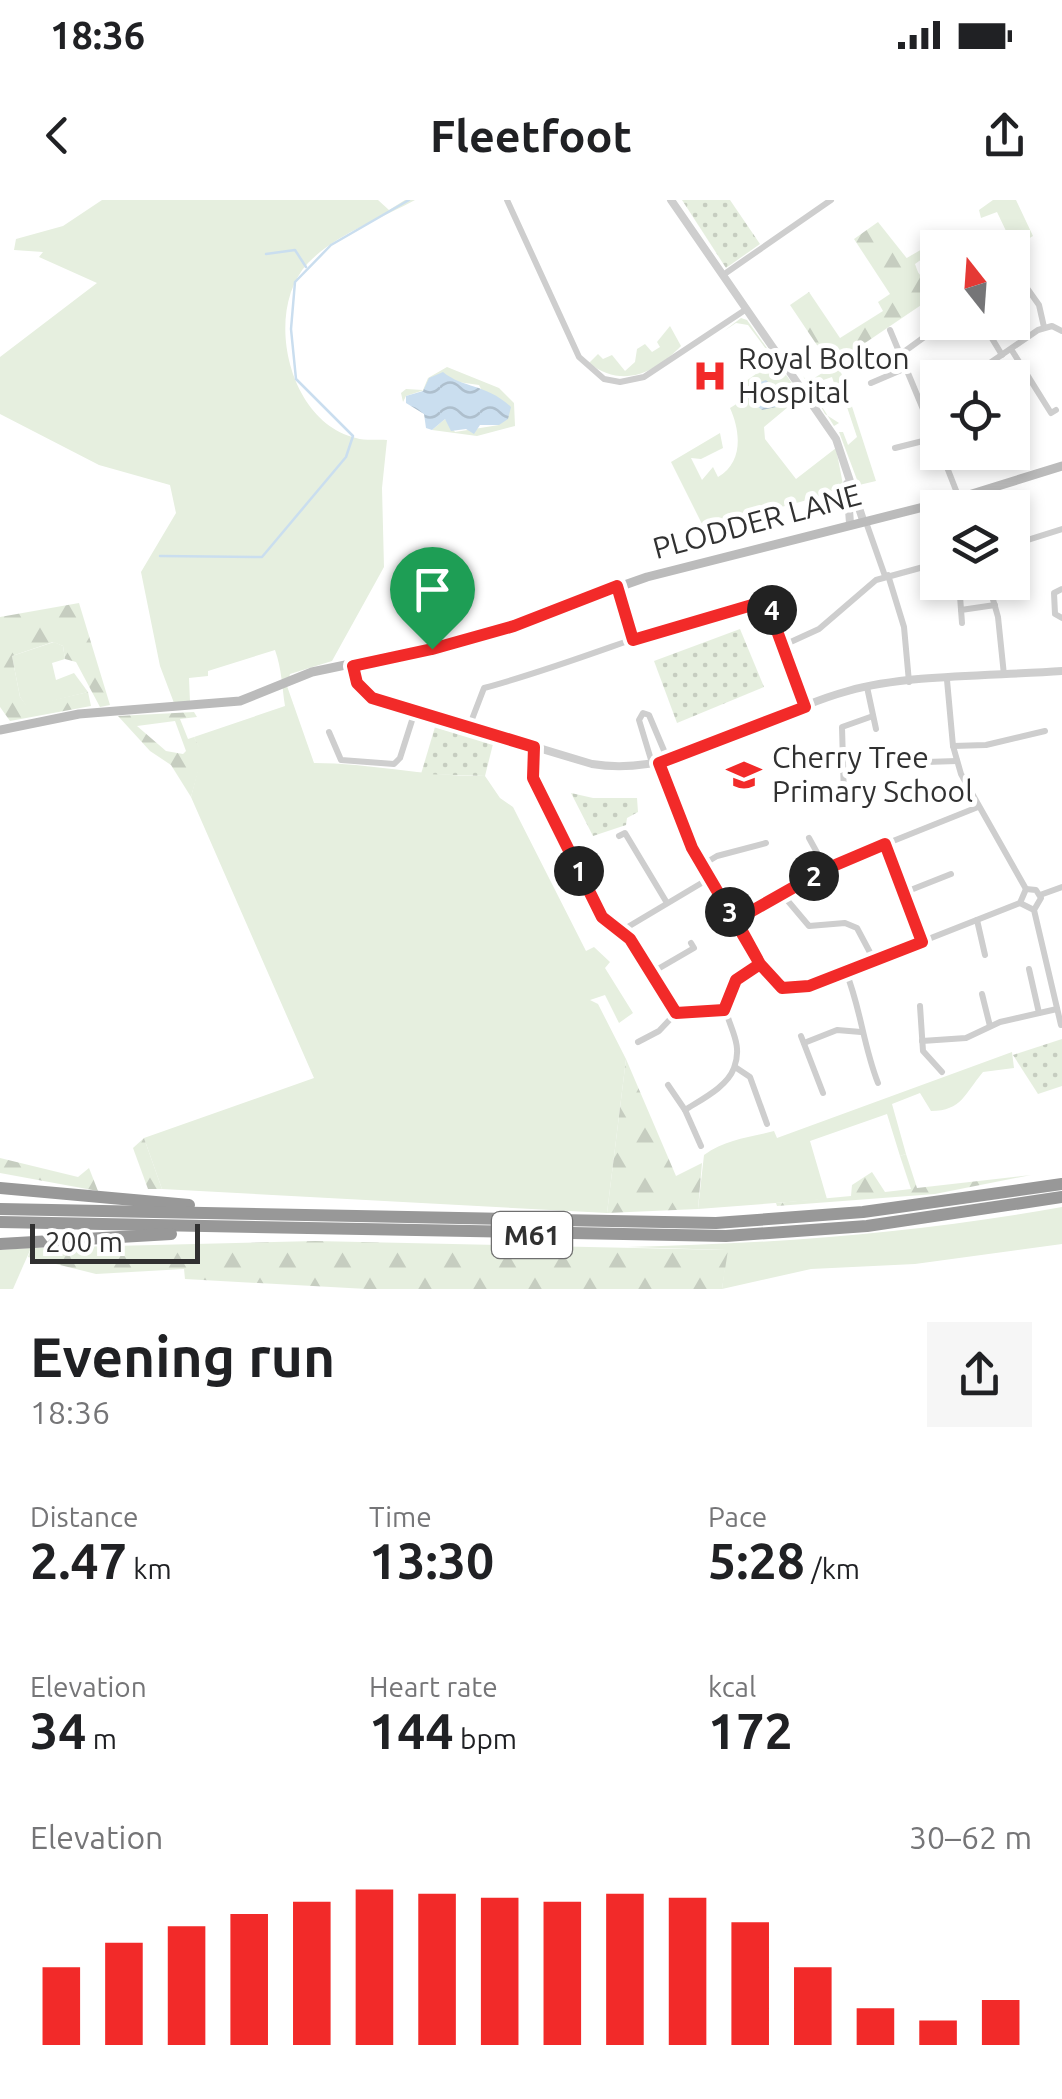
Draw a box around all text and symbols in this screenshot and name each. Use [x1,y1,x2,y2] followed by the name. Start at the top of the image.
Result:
[50,14,145,56] text: 18:36
[30,108,85,163] icon: back
[977,108,1032,163] icon: share
[430,110,632,161] text: Fleetfoot
[920,230,1030,340] north arrow
[920,230,1030,600] map controls
[738,341,910,409] place label: Royal Bolton Hospital
[691,357,729,395] hospital icon: Royal Bolton Hospital
[920,360,1030,470] button: locate
[649,477,865,565] street label: PLODDER LANE
[920,490,1030,600] button: layers
[390,547,475,650] pin
[405,562,460,617] icon: arrive
[747,585,797,635] pin: 4
[764,594,780,625] text: 4
[772,740,973,808] place label: Cherry Tree Primary School
[725,756,763,794] school or university icon: Cherry Tree Primary School
[554,846,604,896] pin: 1
[789,851,839,901] pin: 2
[571,855,587,886] text: 1
[806,860,822,891] text: 2
[705,887,755,937] pin: 3
[722,896,738,927] text: 3
[492,1212,572,1258] road number: M61
[30,1219,200,1264] scale bar
[45,1226,123,1257] text: 200 m
[927,1322,1032,1427] button: share
[30,1326,335,1387] text: Evening run
[30,1394,110,1430] text: 18:36
[30,1501,138,1532] text: Distance
[369,1501,432,1532] text: Time
[708,1501,767,1532] text: Pace
[30,1532,127,1588] text: 2.47
[369,1532,494,1588] text: 13:30
[708,1532,805,1588] text: 5:28
[127,1553,172,1584] text: km
[805,1553,860,1584] text: /km
[30,1671,147,1702] text: Elevation
[369,1671,498,1702] text: Heart rate
[708,1671,756,1702] text: kcal
[30,1702,86,1758] text: 34
[369,1702,454,1758] text: 144
[708,1702,793,1758] text: 172
[86,1723,117,1754] text: m
[454,1723,517,1754] text: bpm
[30,1819,163,1855] text: Elevation
[909,1819,1032,1855] text: 30–62 m

